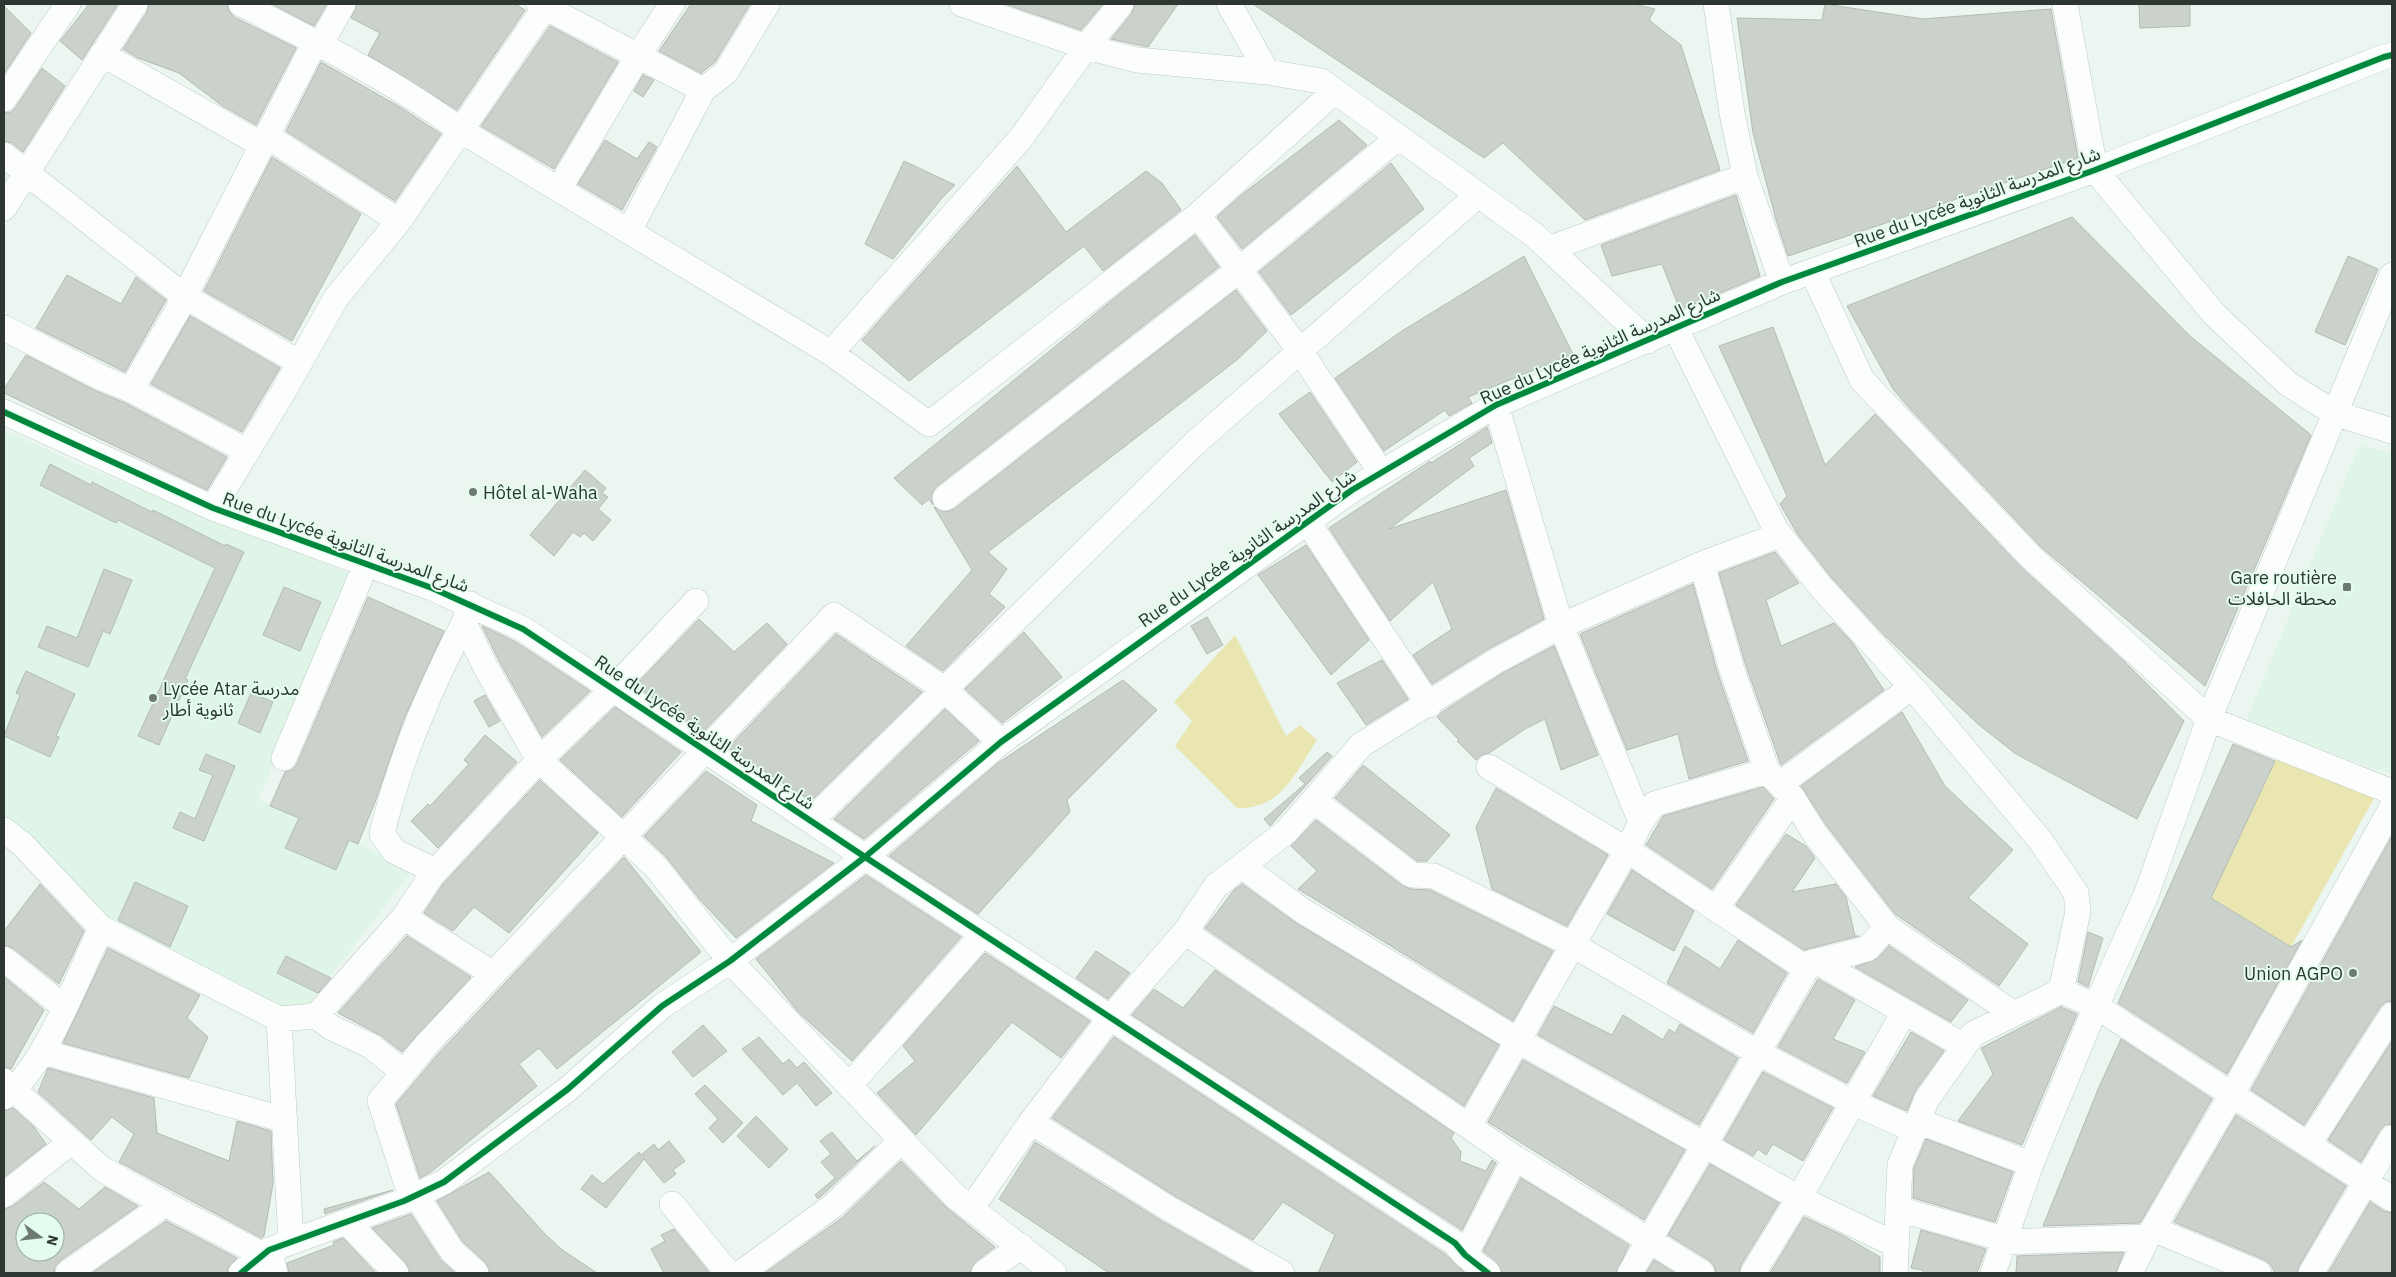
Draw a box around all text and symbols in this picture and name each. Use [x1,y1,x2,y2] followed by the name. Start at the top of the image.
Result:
[1851,142,2104,255] street label: Rue du Lycée شارع المدرسة الثانوية
[1476,282,1725,412] street label: Rue du Lycée شارع المدرسة الثانوية
[1134,464,1362,635] street label: Rue du Lycée شارع المدرسة الثانوية
[483,481,598,504] place label: Hôtel al-Waha
[467,486,479,498] marker: Hôtel al-Waha
[219,487,472,600] street label: Rue du Lycée شارع المدرسة الثانوية
[2228,566,2337,610] place label: Gare routière محطة الحافلات
[2341,581,2353,593] marker: Gare routière محطة الحافلات
[589,650,820,817] street label: Rue du Lycée شارع المدرسة الثانوية
[162,677,299,721] place label: Lycée Atar مدرسة ثانوية أطار
[147,692,159,704] marker: Lycée Atar مدرسة ثانوية أطار
[2244,962,2343,985] place label: Union AGPO
[2347,967,2359,979] marker: Union AGPO
[15,1212,65,1262] north arrow
[43,1233,63,1248] text: N

